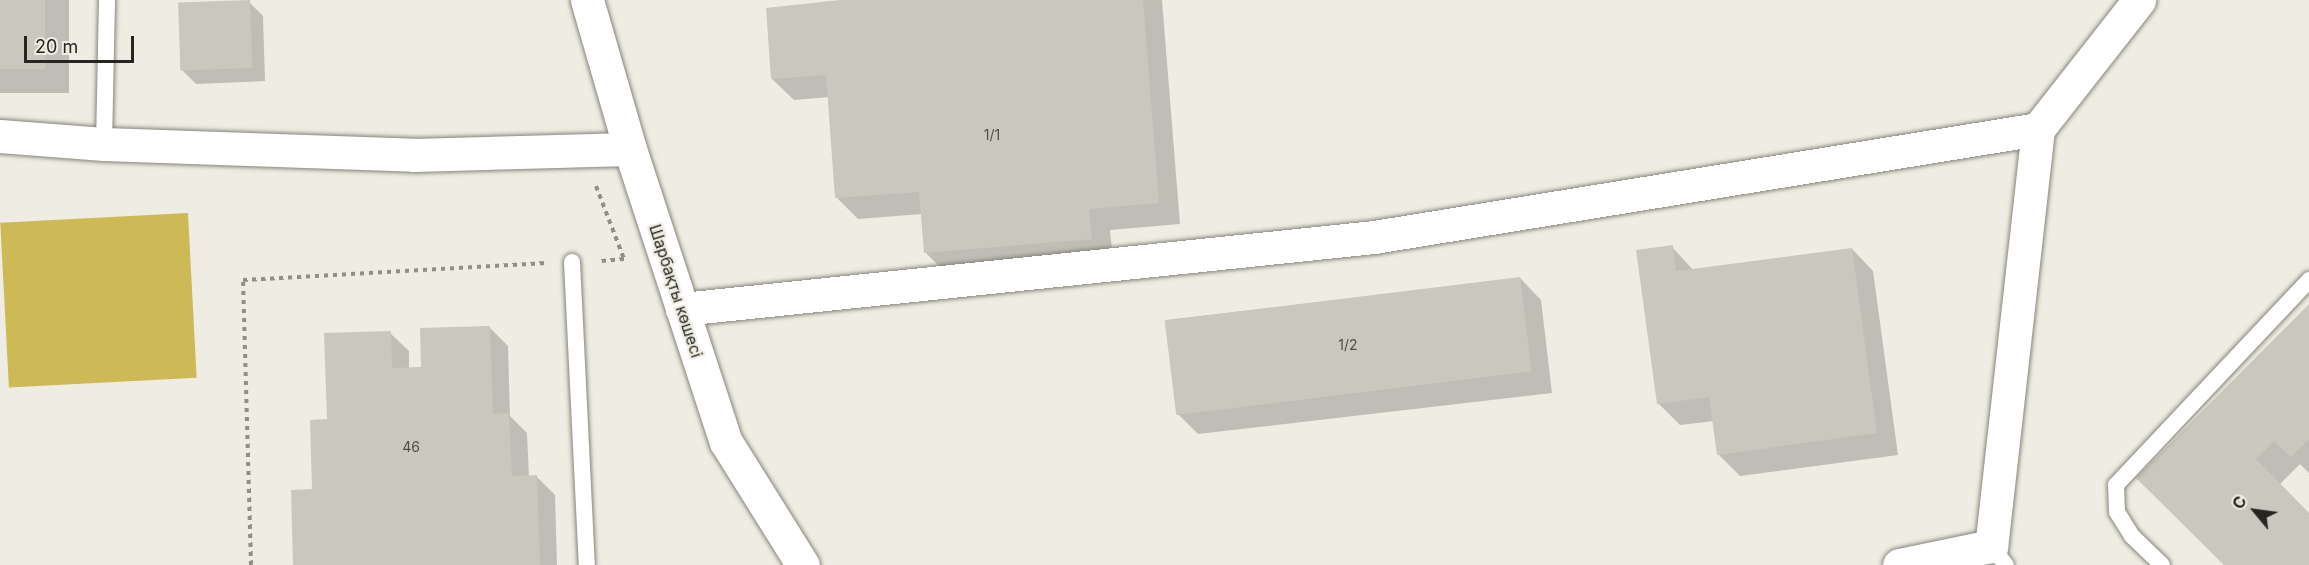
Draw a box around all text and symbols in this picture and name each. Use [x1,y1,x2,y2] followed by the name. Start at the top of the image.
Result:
[27,24,136,62] scale bar
[35,36,78,57] text: 20 m
[984,127,1000,143] house number: 1/1
[645,222,707,360] street label: Шарбақты көшесі
[1338,337,1358,353] house number: 1/2
[402,439,420,455] house number: 46
[2225,481,2285,541] north arrow
[2228,492,2251,512] text: С

